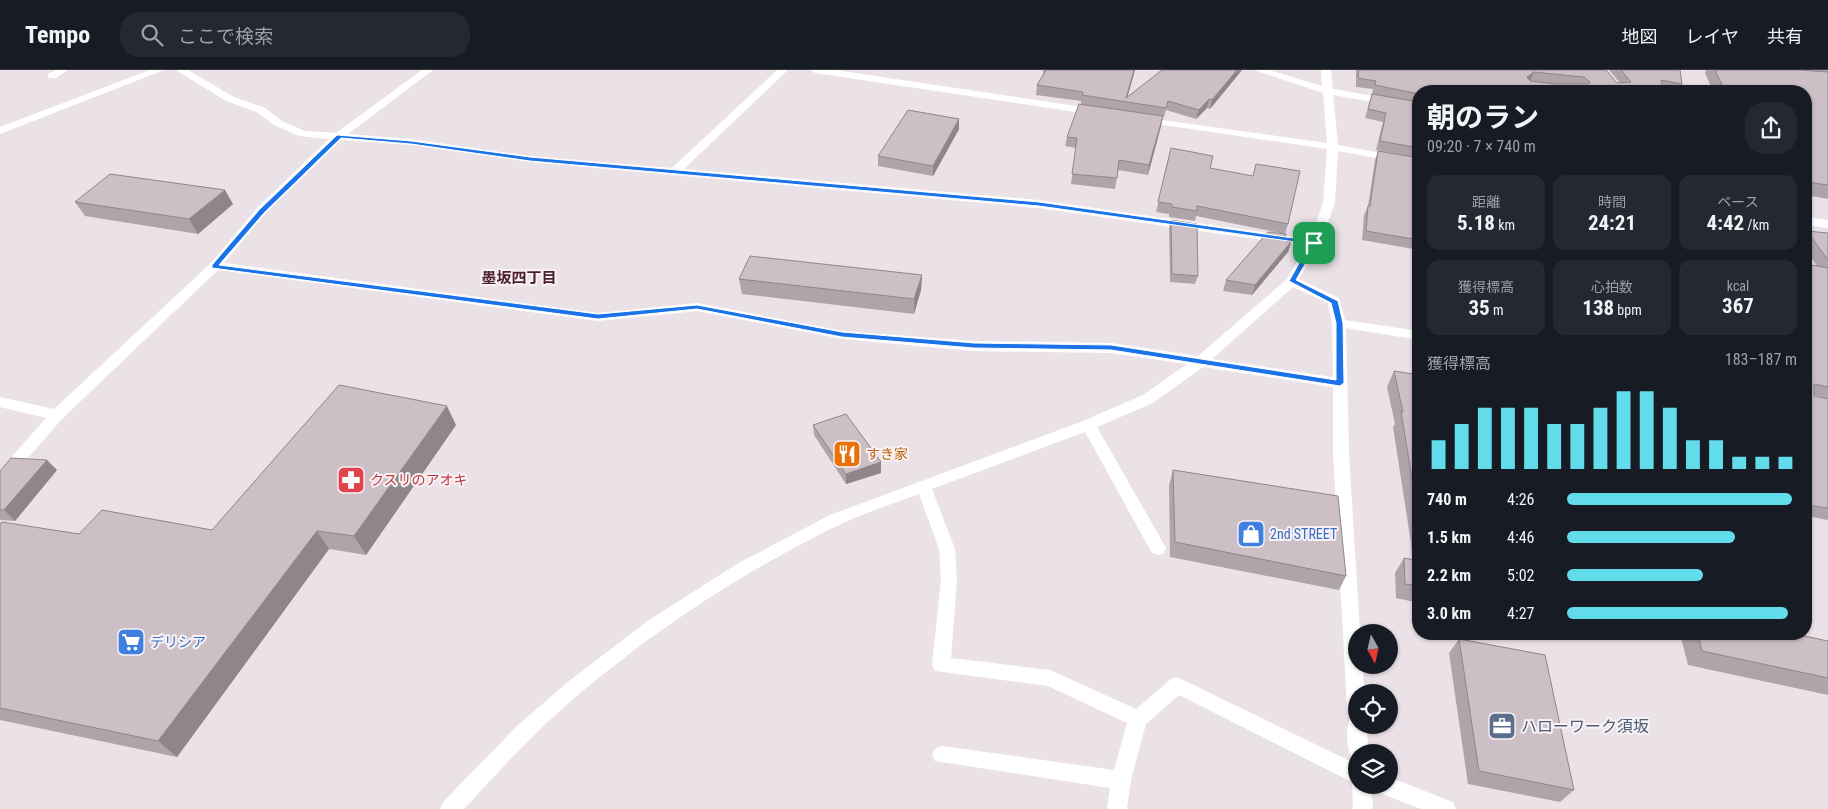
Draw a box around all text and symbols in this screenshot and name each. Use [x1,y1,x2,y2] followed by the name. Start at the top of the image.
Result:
[120,12,470,57] search box
[25,21,90,49] text: Tempo
[138,21,166,49] icon: search
[178,25,273,48] text: ここで検索
[1622,26,1658,47] text: 地図
[1686,26,1739,47] text: レイヤ
[1767,26,1803,47] text: 共有
[1427,101,1539,134] text: 朝のラン
[1745,102,1797,154] button: share
[1427,137,1536,156] text: 09:20 · 7 × 740 m
[1472,194,1500,210] text: 距離
[1598,194,1626,210] text: 時間
[1717,194,1759,210] text: ペース
[1457,211,1495,235] text: 5.18
[1588,211,1636,235] text: 24:21
[1707,211,1744,235] text: 4:42
[1495,217,1515,233] text: km
[1744,217,1769,233] text: /km
[1293,222,1335,264] pin
[1300,229,1328,257] icon: arrive
[481,269,557,287] district label: 墨坂四丁目
[1727,278,1749,294] text: kcal
[1458,279,1514,295] text: 獲得標高
[1591,279,1633,295] text: 心拍数
[1722,294,1754,318] text: 367
[1469,296,1490,320] text: 35
[1582,296,1614,320] text: 138
[1490,302,1504,318] text: m
[1614,302,1642,318] text: bpm
[1725,350,1797,369] text: 183–187 m
[1427,354,1491,373] text: 獲得標高
[832,439,862,469] restaurant icon: すき家
[866,446,908,462] place label: すき家
[336,465,366,495] pharmacy icon: クスリのアオキ
[370,472,468,488] place label: クスリのアオキ
[1427,490,1467,509] text: 740 m
[1507,490,1534,509] text: 4:26
[1236,519,1266,549] shop icon: 2nd STREET
[1270,526,1337,542] place label: 2nd STREET
[1427,528,1471,547] text: 1.5 km
[1507,528,1534,547] text: 4:46
[1427,566,1471,585] text: 2.2 km
[1507,566,1534,585] text: 5:02
[1427,604,1471,623] text: 3.0 km
[1507,604,1534,623] text: 4:27
[1348,624,1398,674] north arrow
[1348,624,1398,794] map controls
[116,627,146,657] supermarket icon: デリシア
[150,634,206,650] place label: デリシア
[1348,684,1398,734] button: locate
[1487,711,1517,741] office icon: ハローワーク須坂
[1521,717,1649,736] place label: ハローワーク須坂
[1348,744,1398,794] button: layers

